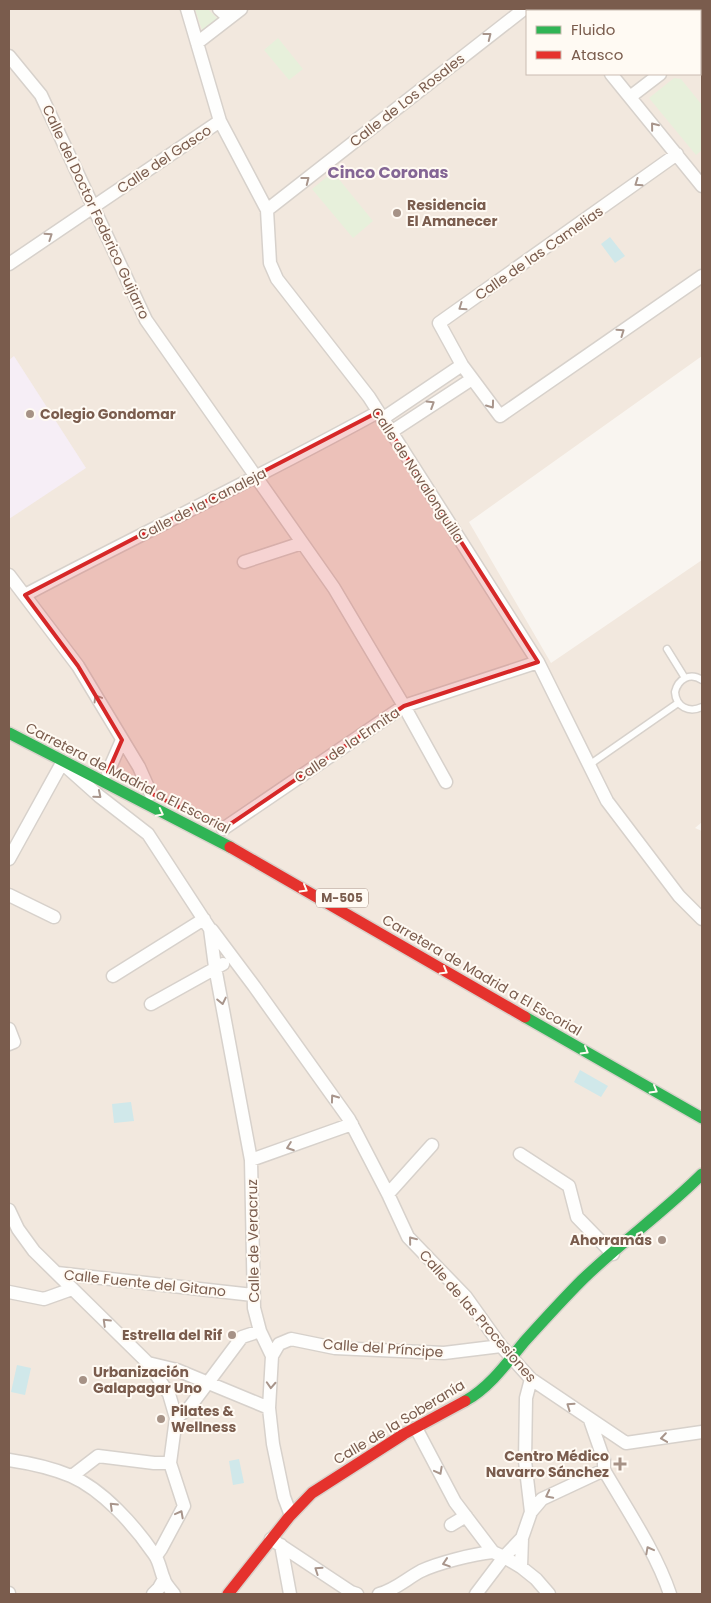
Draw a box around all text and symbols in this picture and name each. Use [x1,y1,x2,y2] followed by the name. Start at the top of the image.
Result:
[526,10,701,75] legend
[571,19,615,40] text: Fluido
[483,33,492,42] one-way arrow
[571,44,623,65] text: Atasco
[345,49,469,151] street label: Calle de Los Rosales
[37,101,155,323] street label: Calle del Doctor Federico Guijarro
[113,120,215,198] street label: Calle del Gasco
[651,123,659,132] one-way arrow
[328,161,449,184] district label: Cinco Coronas
[300,177,310,186] one-way arrow
[634,177,644,186] one-way arrow
[407,195,497,231] place label: Residencia El Amanecer
[471,201,607,305] street label: Calle de las Camelias
[391,207,403,219] marker: Residencia El Amanecer
[43,233,53,242] one-way arrow
[459,301,468,310] one-way arrow
[615,329,625,338] one-way arrow
[485,399,494,408] one-way arrow
[425,401,434,411] one-way arrow
[367,403,469,547] street label: Calle de Navalonguilla
[40,404,176,424] place label: Colegio Gondomar
[24,408,36,420] marker: Colegio Gondomar
[134,463,270,545] street label: Calle de la Canaleja
[93,695,103,704] one-way arrow
[290,702,404,788] street label: Calle de la Ermita
[22,717,234,839] street label: Carretera de Madrid a El Escorial
[93,790,102,799] one-way arrow
[155,807,164,817] one-way arrow
[298,882,307,892] one-way arrow
[316,888,368,908] road number: M-505
[379,909,585,1041] street label: Carretera de Madrid a El Escorial
[438,964,447,974] one-way arrow
[217,997,227,1006] one-way arrow
[580,1045,589,1055] one-way arrow
[649,1084,658,1094] one-way arrow
[331,1094,340,1104] one-way arrow
[286,1141,294,1151] one-way arrow
[242,1179,264,1303] street label: Calle de Veracruz
[570,1230,652,1250] place label: Ahorramás
[656,1234,668,1246] marker: Ahorramás
[409,1237,417,1246] one-way arrow
[415,1245,541,1387] street label: Calle de las Procesiones
[63,1265,227,1301] street label: Calle Fuente del Gitano
[102,1319,111,1328] one-way arrow
[122,1325,222,1345] place label: Estrella del Rif
[226,1329,238,1341] marker: Estrella del Rif
[322,1334,444,1362] street label: Calle del Príncipe
[93,1362,202,1398] place label: Urbanización Galapagar Uno
[77,1374,89,1386] marker: Urbanización Galapagar Uno
[330,1375,468,1469] street label: Calle de la Soberanía
[265,1381,276,1389] one-way arrow
[171,1401,236,1437] place label: Pilates & Wellness
[567,1403,576,1412] one-way arrow
[155,1413,167,1425] marker: Pilates & Wellness
[660,1432,668,1442] one-way arrow
[486,1446,609,1482] place label: Centro Médico Navarro Sánchez
[613,1457,627,1471] marker: Centro Médico Navarro Sánchez
[432,1466,442,1475] one-way arrow
[545,1489,554,1499] one-way arrow
[109,1503,118,1512] one-way arrow
[174,1510,184,1519] one-way arrow
[646,1547,656,1556] one-way arrow
[442,1558,450,1568] one-way arrow
[315,1567,324,1576] one-way arrow

